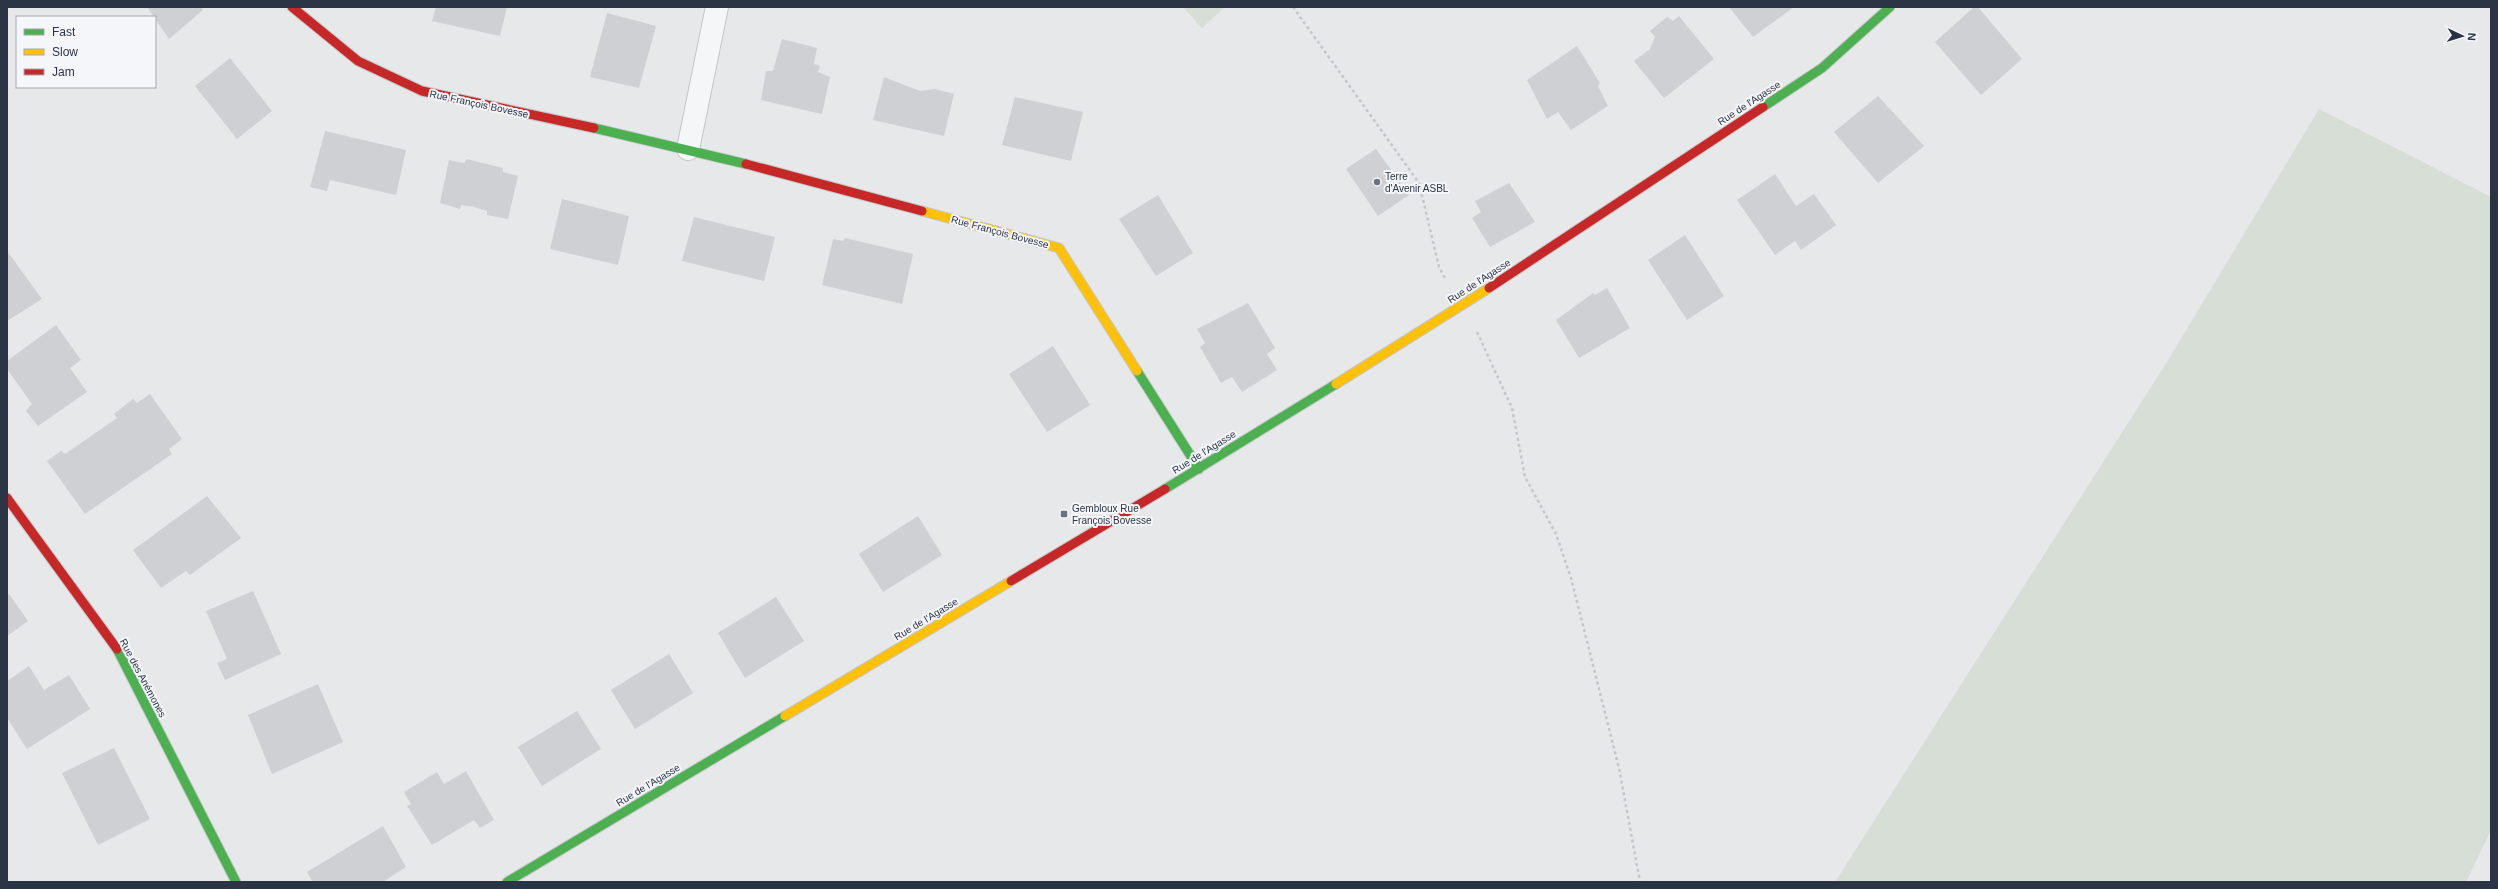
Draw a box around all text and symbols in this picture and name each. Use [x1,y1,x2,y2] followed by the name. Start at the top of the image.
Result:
[16,16,156,88] legend
[2442,16,2482,56] north arrow
[52,25,76,39] text: Fast
[2466,32,2478,41] text: N
[52,45,78,59] text: Slow
[52,65,75,79] text: Jam
[1716,78,1783,127] street label: Rue de l'Agasse
[429,88,530,120] street label: Rue François Bovesse
[1385,171,1449,194] place label: Terre d'Avenir ASBL
[1372,177,1382,187] marker: Terre d'Avenir ASBL
[950,214,1050,250] street label: Rue François Bovesse
[1446,256,1513,305] street label: Rue de l'Agasse
[1170,428,1238,476] street label: Rue de l'Agasse
[1072,503,1152,526] place label: Gembloux Rue François Bovesse
[1059,509,1069,519] marker: Gembloux Rue François Bovesse
[892,595,960,642] street label: Rue de l'Agasse
[118,637,168,719] street label: Rue des Anémones
[614,761,682,808] street label: Rue de l'Agasse

